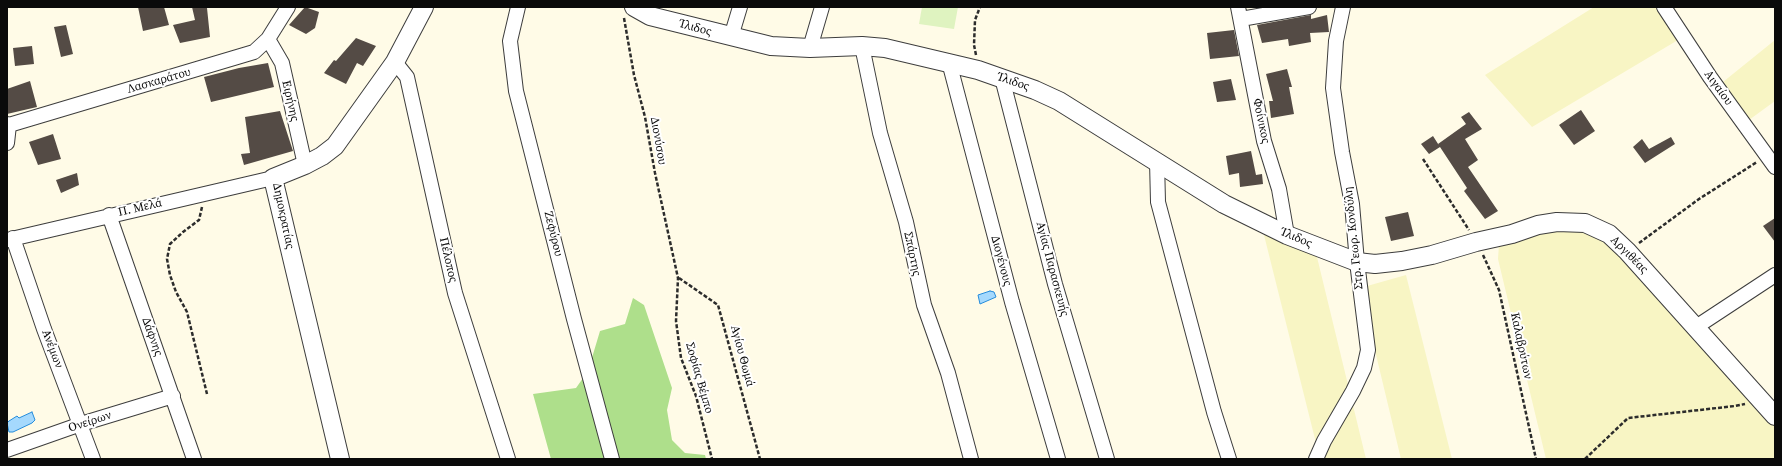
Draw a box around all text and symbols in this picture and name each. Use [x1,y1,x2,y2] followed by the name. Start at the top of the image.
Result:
[677,17,713,39] street label: Ίλιδος
[126,65,192,97] street label: Λασκαράτου
[1701,68,1735,108] street label: Αιγαίου
[995,70,1031,94] street label: Ίλιδος
[278,79,302,123] street label: Ειρήνης
[1249,97,1273,145] street label: Φοίνικος
[647,116,669,166] street label: Διονύσου
[269,182,297,250] street label: Δημοκρατίας
[1341,186,1367,290] street label: Στρ. Γεωρ. Κονδύλη
[117,196,163,220] street label: Π. Μελά
[540,210,566,258] street label: Ζεφύρου
[1032,220,1072,318] street label: Αγίας Παρασκευής
[1278,225,1314,251] street label: Ίλιδος
[900,231,924,277] street label: Σπάρτης
[1607,233,1651,277] street label: Αργιθέας
[987,234,1015,288] street label: Διογένους
[436,236,460,284] street label: Πέλοπος
[1507,311,1535,381] street label: Καλαβρύτων
[138,316,166,358] street label: Δάφνης
[727,324,757,388] street label: Αγίου Θωμά
[38,328,66,370] street label: Ανέμων
[682,341,716,415] street label: Σοφίας Βέμπο
[67,408,113,436] street label: Ονείρων

